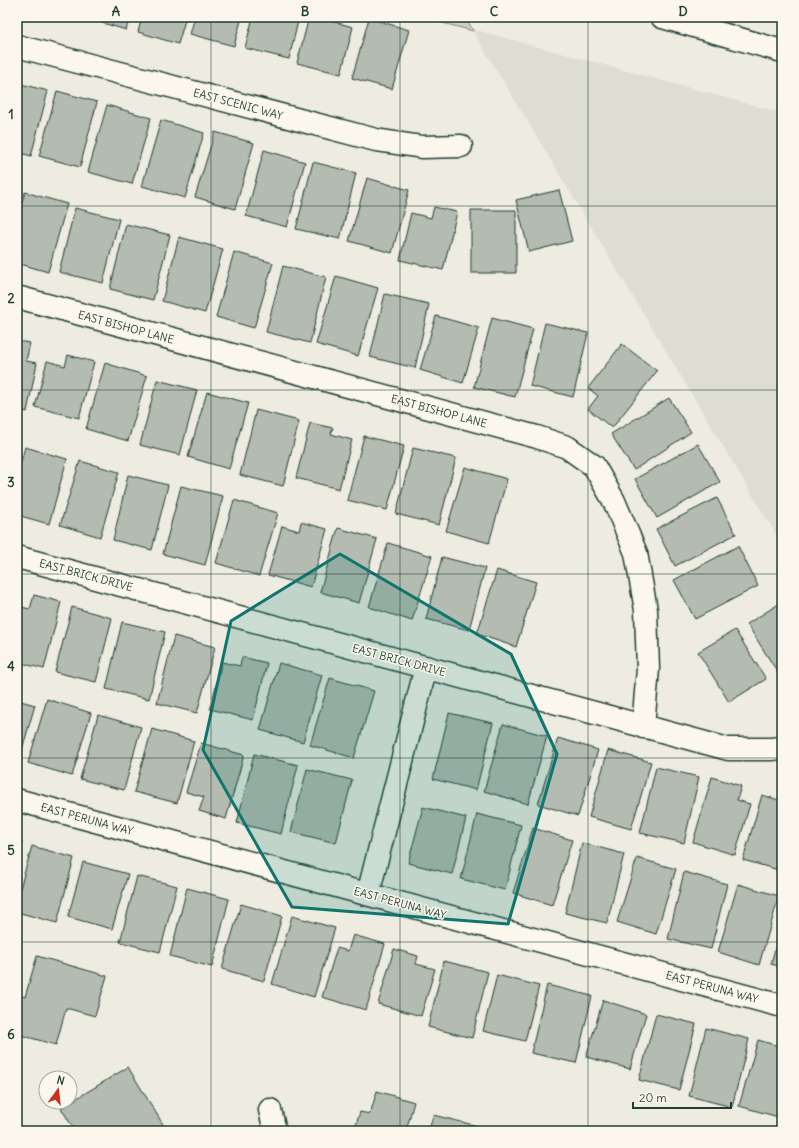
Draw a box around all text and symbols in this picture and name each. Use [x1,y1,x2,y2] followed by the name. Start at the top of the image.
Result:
[112,3,121,20] text: A
[301,3,310,20] text: B
[490,3,499,20] text: C
[678,3,688,20] text: D
[192,85,284,123] street label: EAST SCENIC WAY
[8,106,14,123] text: 1
[7,290,15,307] text: 2
[76,307,176,347] street label: EAST BISHOP LANE
[389,391,489,431] street label: EAST BISHOP LANE
[7,474,15,491] text: 3
[38,556,134,594] street label: EAST BRICK DRIVE
[351,641,447,679] street label: EAST BRICK DRIVE
[7,658,15,675] text: 4
[39,800,135,838] street label: EAST PERUNA WAY
[7,842,15,859] text: 5
[352,884,448,922] street label: EAST PERUNA WAY
[664,968,760,1006] street label: EAST PERUNA WAY
[7,1026,15,1043] text: 6
[38,1070,78,1110] north arrow
[55,1073,66,1088] text: N
[633,1084,731,1110] scale bar
[639,1090,667,1105] text: 20 m

